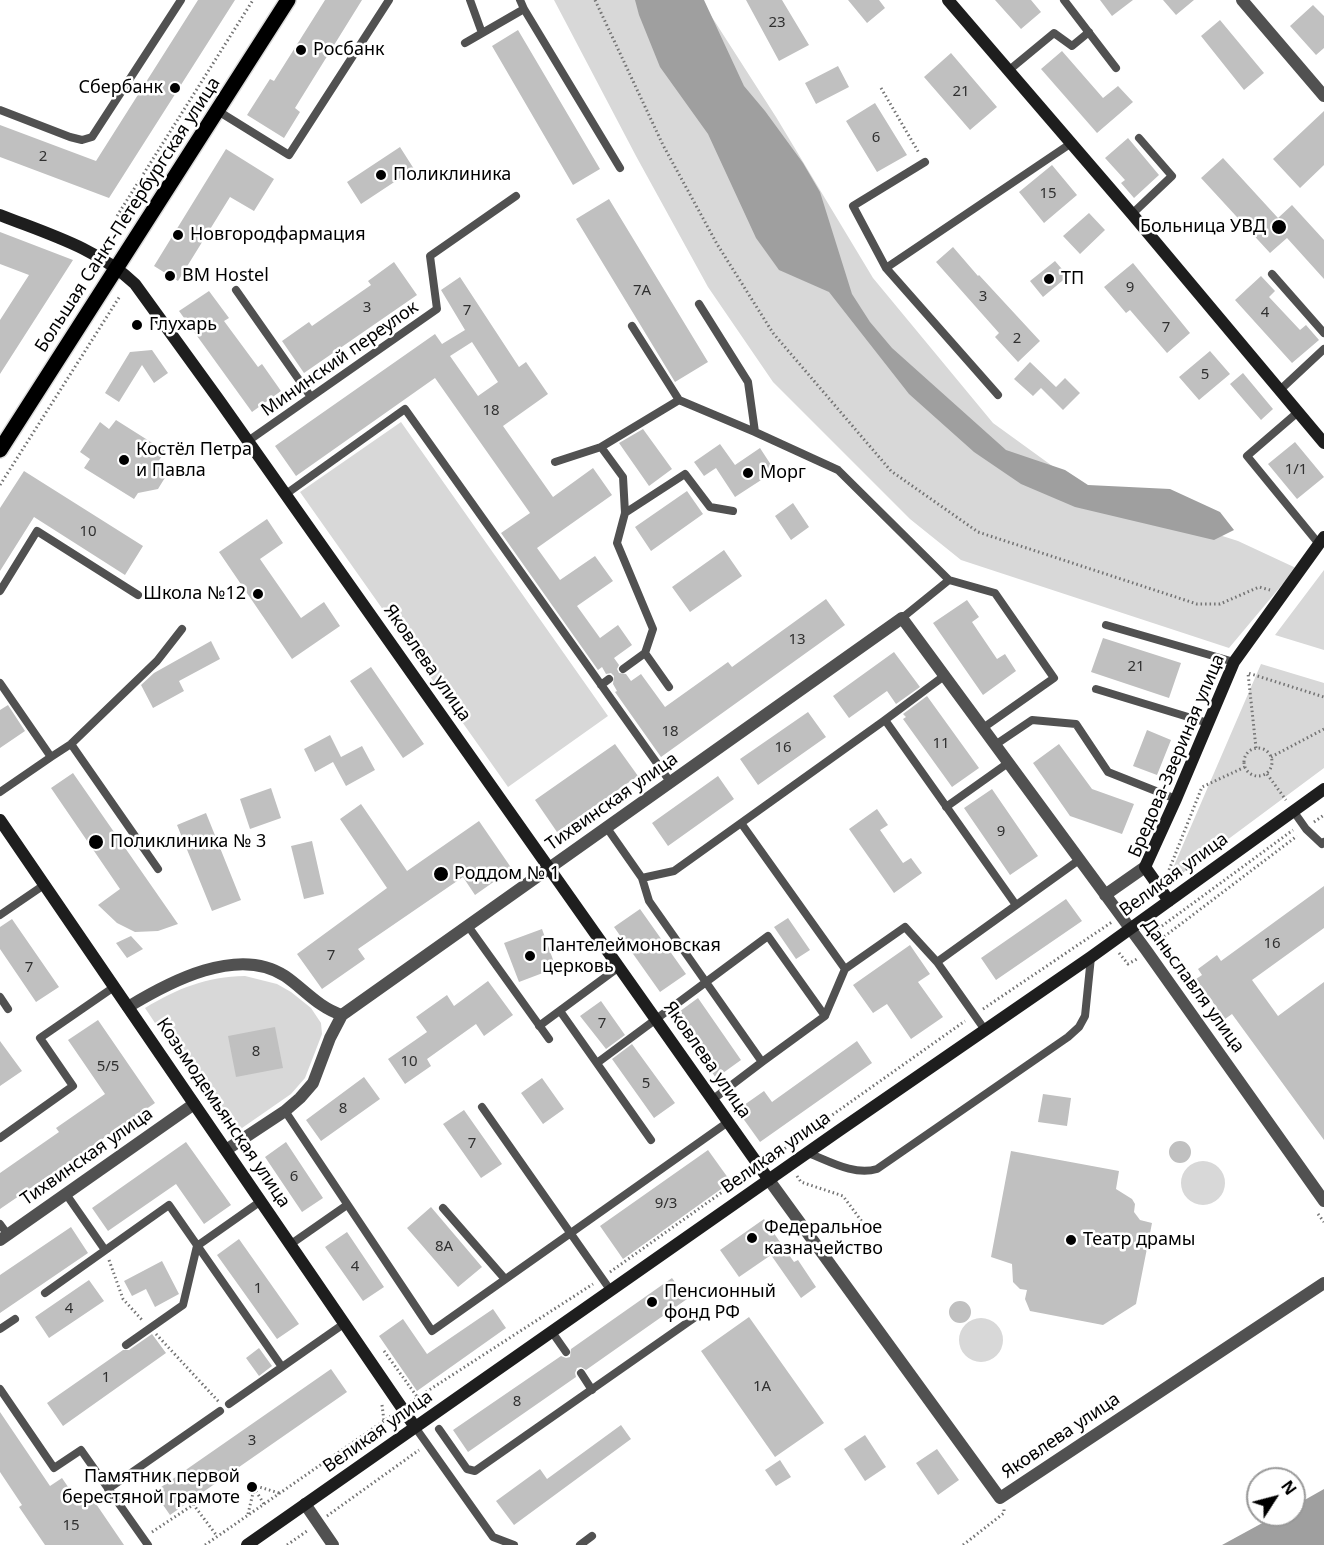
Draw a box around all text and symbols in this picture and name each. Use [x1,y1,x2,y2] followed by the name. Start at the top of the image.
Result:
[768,14,786,32] house number: 23
[313,39,385,61] place label: Росбанк
[294,43,308,57] marker: Росбанк
[31,74,225,356] street label: Большая Санкт-Петербургская улица
[79,77,163,99] place label: Сбербанк
[168,81,182,95] marker: Сбербанк
[952,83,970,101] house number: 21
[872,129,880,147] house number: 6
[39,148,47,166] house number: 2
[393,164,511,186] place label: Поликлиника
[374,168,388,182] marker: Поликлиника
[1039,185,1057,203] house number: 15
[1140,216,1266,238] place label: Больница УВД
[1270,218,1288,236] marker: Больница УВД
[190,224,366,246] place label: Новгородфармация
[171,228,185,242] marker: Новгородфармация
[182,265,269,287] place label: BM Hostel
[1061,268,1084,290] place label: ТП
[163,269,177,283] marker: BM Hostel
[1042,272,1056,286] marker: ТП
[1126,279,1134,297] house number: 9
[633,282,651,300] house number: 7А
[979,288,987,306] house number: 3
[257,297,423,421] street label: Мининский переулок
[363,299,371,317] house number: 3
[463,302,471,320] house number: 7
[1261,304,1269,322] house number: 4
[149,314,217,336] place label: Глухарь
[130,318,144,332] marker: Глухарь
[1162,319,1170,337] house number: 7
[1013,330,1021,348] house number: 2
[1201,366,1209,384] house number: 5
[482,402,500,420] house number: 18
[136,439,252,482] place label: Костёл Петра и Павла
[117,453,131,467] marker: Костёл Петра и Павла
[1285,461,1307,479] house number: 1/1
[760,462,806,484] place label: Морг
[741,466,755,480] marker: Морг
[79,523,97,541] house number: 10
[143,583,246,605] place label: Школа №12
[251,587,265,601] marker: Школа №12
[379,600,475,726] street label: Яковлева улица
[788,631,806,649] house number: 13
[1124,651,1230,861] street label: Бредова-Звериная улица
[1127,658,1145,676] house number: 21
[661,723,679,741] house number: 18
[932,735,950,753] house number: 11
[774,739,792,757] house number: 16
[542,748,682,856] street label: Тихвинская улица
[997,823,1005,841] house number: 9
[1116,828,1232,922] street label: Великая улица
[110,831,266,853] place label: Поликлиника № 3
[87,833,105,851] marker: Поликлиника № 3
[454,863,560,885] place label: Роддом № 1
[432,865,450,883] marker: Роддом № 1
[1137,915,1249,1057] street label: Даньславля улица
[542,935,721,978] place label: Пантелеймоновская церковь
[1263,935,1281,953] house number: 16
[327,947,335,965] house number: 7
[523,949,537,963] marker: Пантелеймоновская церковь
[25,959,33,977] house number: 7
[659,997,755,1123] street label: Яковлева улица
[151,1014,295,1212] street label: Козьмодемьянская улица
[598,1015,606,1033] house number: 7
[252,1043,260,1061] house number: 8
[400,1053,418,1071] house number: 10
[97,1058,119,1076] house number: 5/5
[642,1075,650,1093] house number: 5
[339,1100,347,1118] house number: 8
[17,1103,157,1211] street label: Тихвинская улица
[717,1107,835,1199] street label: Великая улица
[468,1135,476,1153] house number: 7
[290,1168,298,1186] house number: 6
[655,1195,677,1213] house number: 9/3
[764,1217,883,1260] place label: Федеральное казначейство
[1083,1229,1195,1251] place label: Театр драмы
[745,1231,759,1245] marker: Федеральное казначейство
[1064,1233,1078,1247] marker: Театр драмы
[435,1238,453,1256] house number: 8А
[351,1258,359,1276] house number: 4
[254,1280,262,1298] house number: 1
[664,1281,776,1324] place label: Пенсионный фонд РФ
[645,1295,659,1309] marker: Пенсионный фонд РФ
[65,1300,73,1318] house number: 4
[102,1369,110,1387] house number: 1
[753,1378,771,1396] house number: 1А
[319,1386,437,1478] street label: Великая улица
[998,1388,1124,1484] street label: Яковлева улица
[513,1393,521,1411] house number: 8
[248,1432,256,1450] house number: 3
[62,1466,240,1508] place label: Памятник первой берестяной грамоте
[1246,1467,1306,1527] north arrow
[1276,1476,1302,1499] text: N
[245,1480,259,1494] marker: Памятник первой берестяной грамоте
[62,1517,80,1535] house number: 15

